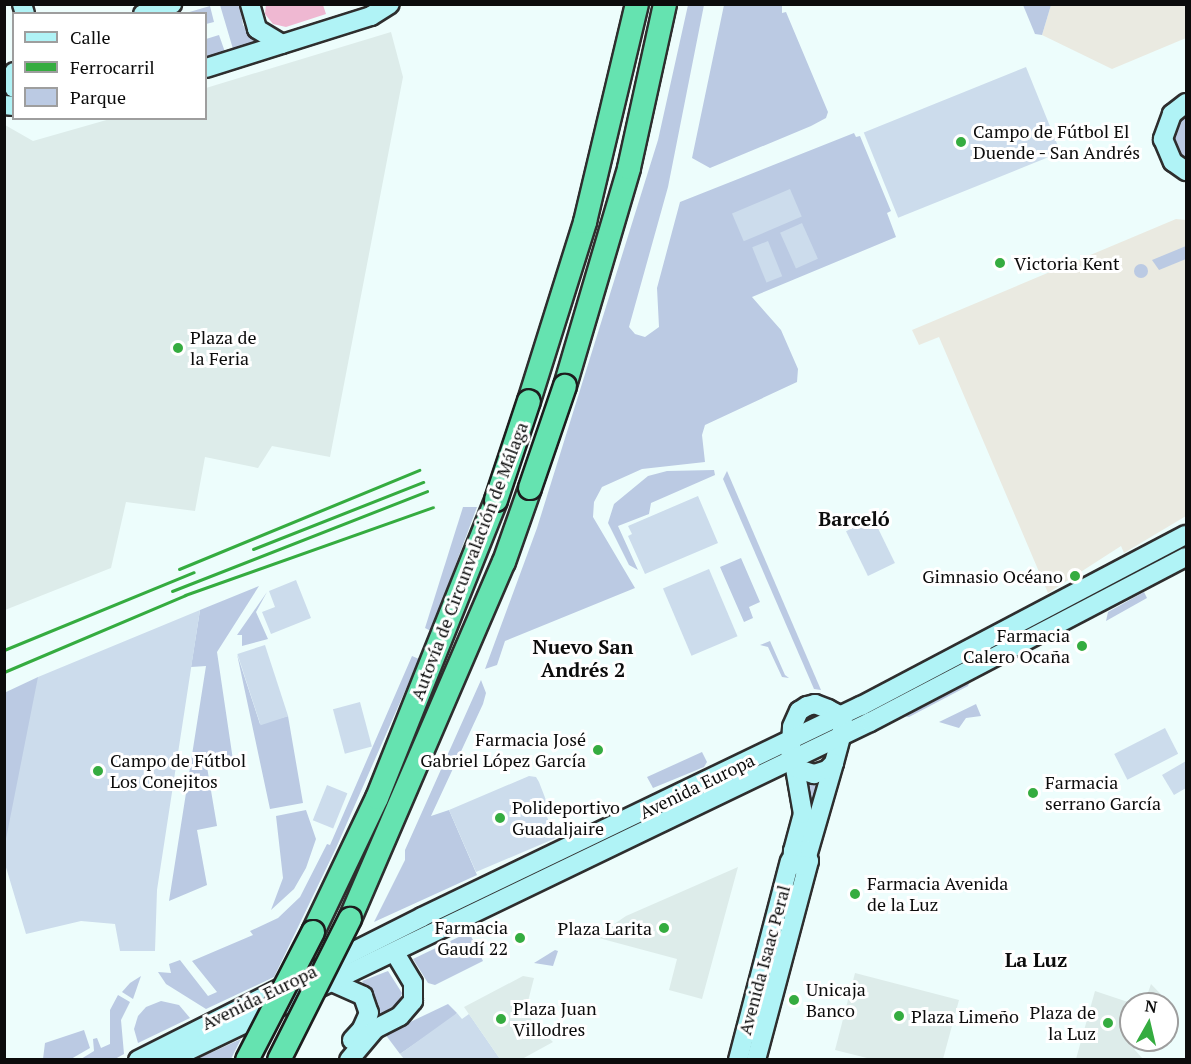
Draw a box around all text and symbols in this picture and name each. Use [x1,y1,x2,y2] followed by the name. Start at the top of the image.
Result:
[12,12,207,120] legend
[70,25,111,49] text: Calle
[70,55,155,79] text: Ferrocarril
[70,85,126,109] text: Parque
[973,121,1142,164] place label: Campo de Fútbol El Duende - San Andrés
[954,135,968,149] marker: Campo de Fútbol El Duende - San Andrés
[1014,252,1120,274] place label: Victoria Kent
[991,254,1009,272] marker: Victoria Kent
[190,327,257,370] place label: Plaza de la Feria
[171,341,185,355] marker: Plaza de la Feria
[406,419,532,703] street label: Autovía de Circunvalación de Málaga
[818,506,890,530] district label: Barceló
[922,565,1063,587] place label: Gimnasio Océano
[1068,569,1082,583] marker: Gimnasio Océano
[963,625,1070,668] place label: Farmacia Calero Ocaña
[533,634,633,681] district label: Nuevo San Andrés 2
[1075,639,1089,653] marker: Farmacia Calero Ocaña
[420,729,586,771] place label: Farmacia José Gabriel López García
[591,743,605,757] marker: Farmacia José Gabriel López García
[636,749,758,823] street label: Avenida Europa
[110,750,246,792] place label: Campo de Fútbol Los Conejitos
[91,764,105,778] marker: Campo de Fútbol Los Conejitos
[1045,772,1161,814] place label: Farmacia serrano García
[1026,786,1040,800] marker: Farmacia serrano García
[512,797,620,840] place label: Polideportivo Guadaljaire
[493,811,507,825] marker: Polideportivo Guadaljaire
[867,873,1009,916] place label: Farmacia Avenida de la Luz
[734,883,794,1037] street label: Avenida Isaac Peral
[848,887,862,901] marker: Farmacia Avenida de la Luz
[435,917,508,960] place label: Farmacia Gaudí 22
[557,917,652,939] place label: Plaza Larita
[657,921,671,935] marker: Plaza Larita
[513,931,527,945] marker: Farmacia Gaudí 22
[1005,947,1067,971] district label: La Luz
[198,960,320,1034] street label: Avenida Europa
[806,979,866,1022] place label: Unicaja Banco
[1119,992,1179,1052] north arrow
[787,993,801,1007] marker: Unicaja Banco
[1144,994,1159,1018] text: N
[513,998,597,1040] place label: Plaza Juan Villodres
[1029,1002,1096,1044] place label: Plaza de la Luz
[911,1005,1019,1027] place label: Plaza Limeño
[892,1009,906,1023] marker: Plaza Limeño
[494,1012,508,1026] marker: Plaza Juan Villodres
[1101,1016,1115,1030] marker: Plaza de la Luz

